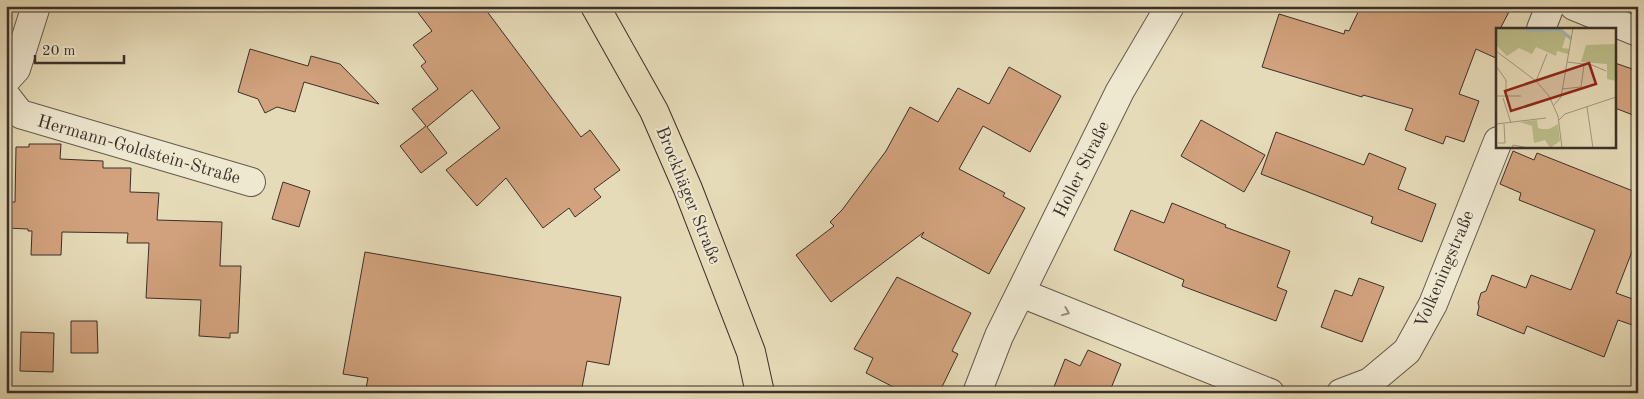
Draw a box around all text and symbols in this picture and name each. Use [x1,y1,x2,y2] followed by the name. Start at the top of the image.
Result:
[1496,28,1616,148] inset map
[35,32,124,64] scale bar
[42,44,76,59] text: 20 m
[35,112,242,188] street label: Hermann-Goldstein-Straße
[1051,118,1113,221] street label: Holler Straße
[652,124,724,267] street label: Brockhäger Straße
[1412,208,1478,331] street label: Volkeningstraße
[1061,305,1070,316] one-way arrow

